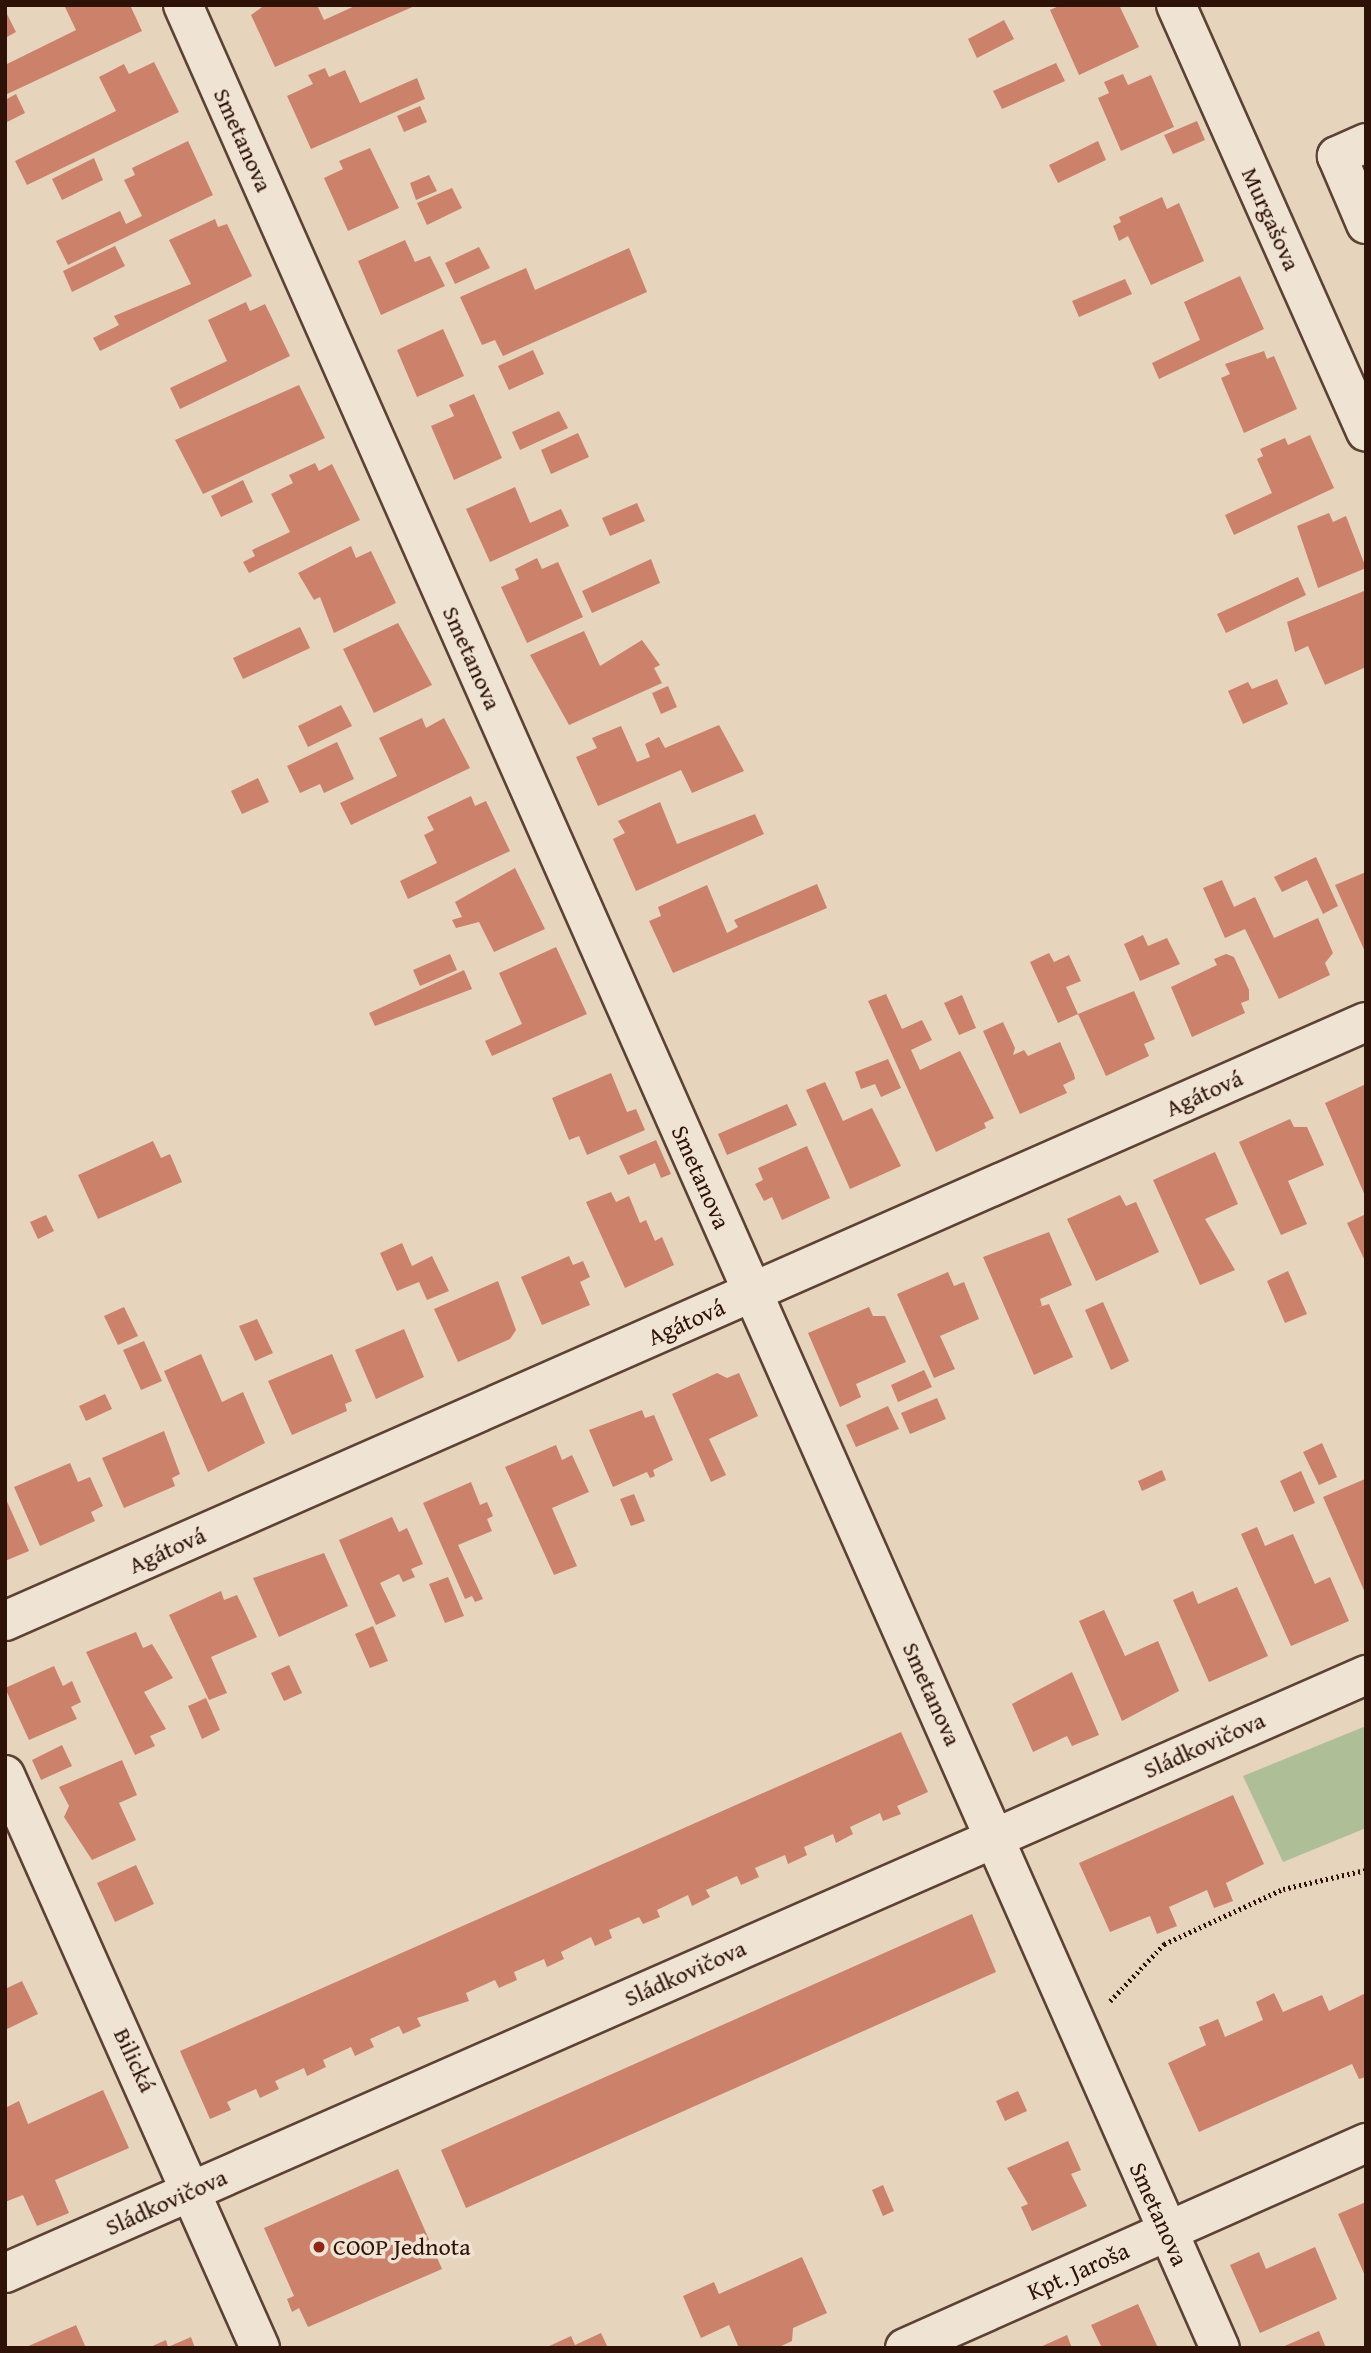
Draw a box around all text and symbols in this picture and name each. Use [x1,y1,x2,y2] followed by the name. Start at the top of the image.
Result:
[207,84,279,196] street label: Smetanova
[1235,163,1307,275] street label: Murgašova
[436,602,508,714] street label: Smetanova
[1161,1063,1247,1123] street label: Agátová
[665,1121,737,1233] street label: Smetanova
[643,1292,729,1352] street label: Agátová
[124,1520,210,1580] street label: Agátová
[896,1638,968,1750] street label: Smetanova
[1139,1705,1269,1785] street label: Sládkovičova
[620,1933,750,2013] street label: Sládkovičova
[108,2023,162,2097] street label: Bilická
[1123,2158,1195,2270] street label: Smetanova
[101,2162,231,2242] street label: Sládkovičova
[333,2233,471,2261] place label: COOP Jednota
[1023,2236,1133,2306] street label: Kpt. Jaroša
[311,2239,327,2255] marker: COOP Jednota

